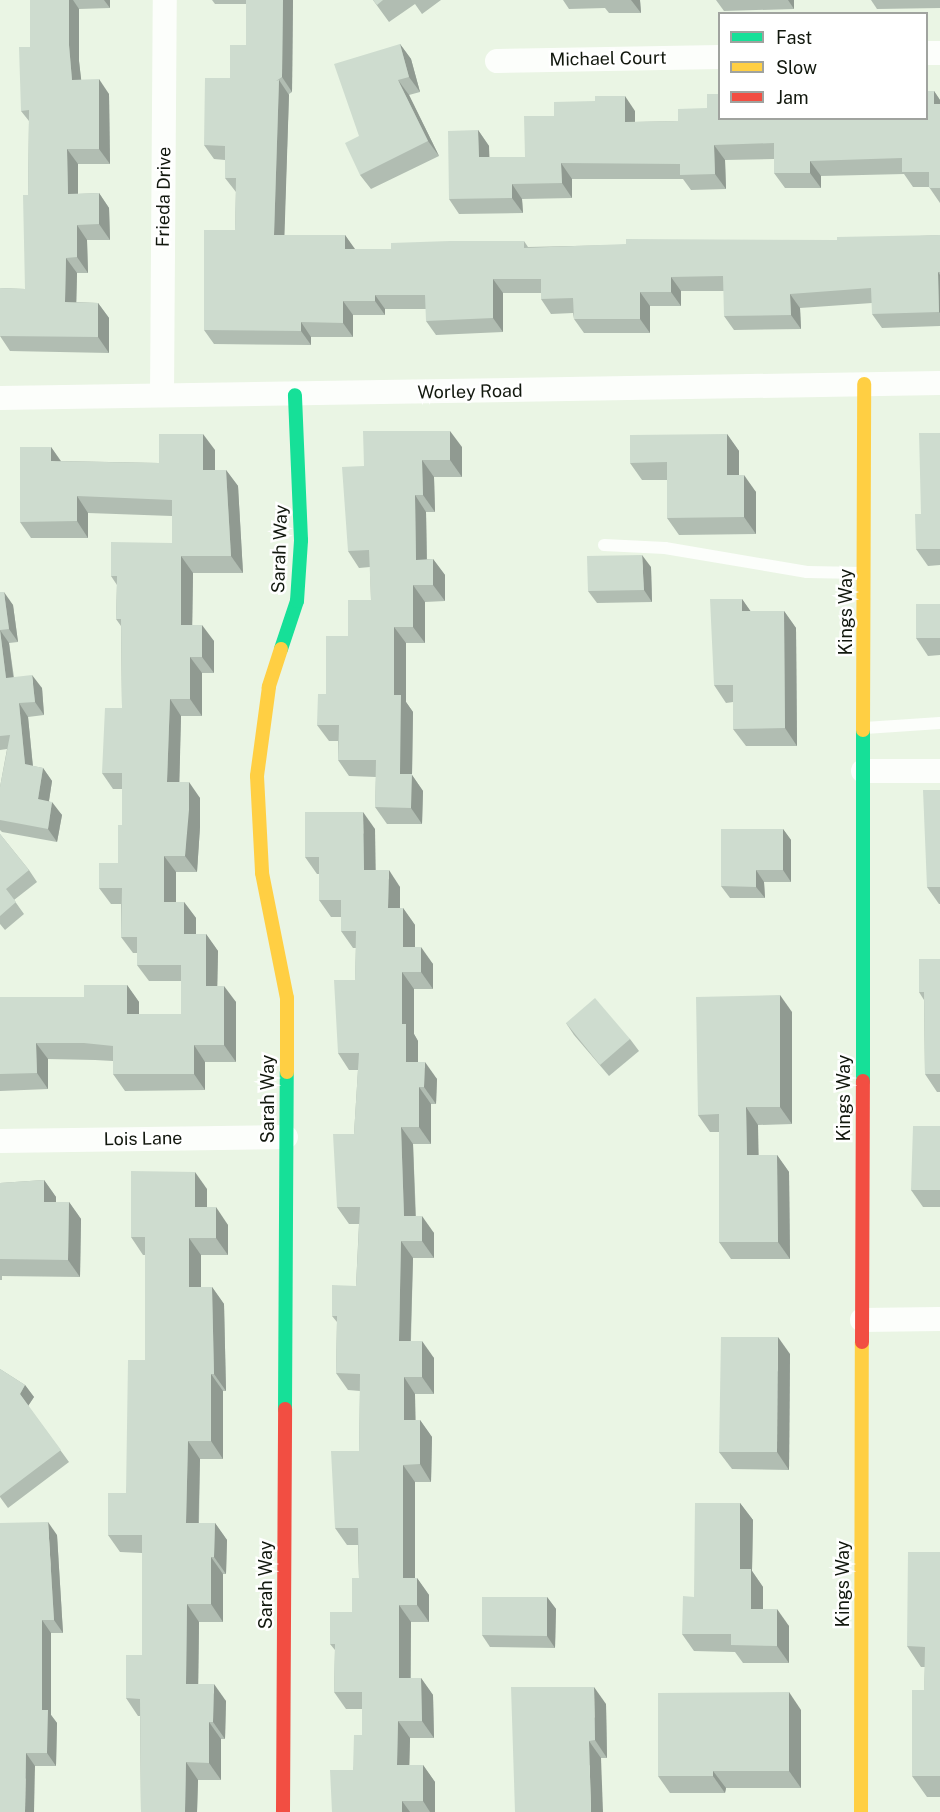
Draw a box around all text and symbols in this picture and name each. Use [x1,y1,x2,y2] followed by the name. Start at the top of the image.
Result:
[718,12,928,120] legend
[776,27,812,48] text: Fast
[549,47,667,71] street label: Michael Court
[776,57,817,78] text: Slow
[776,87,809,108] text: Jam
[152,147,176,247] street label: Frieda Drive
[417,380,523,404] street label: Worley Road
[268,504,292,594] street label: Sarah Way
[835,568,857,656] street label: Kings Way
[257,1054,279,1144] street label: Sarah Way
[833,1054,855,1142] street label: Kings Way
[103,1128,183,1150] street label: Lois Lane
[255,1540,277,1630] street label: Sarah Way
[832,1540,854,1628] street label: Kings Way

